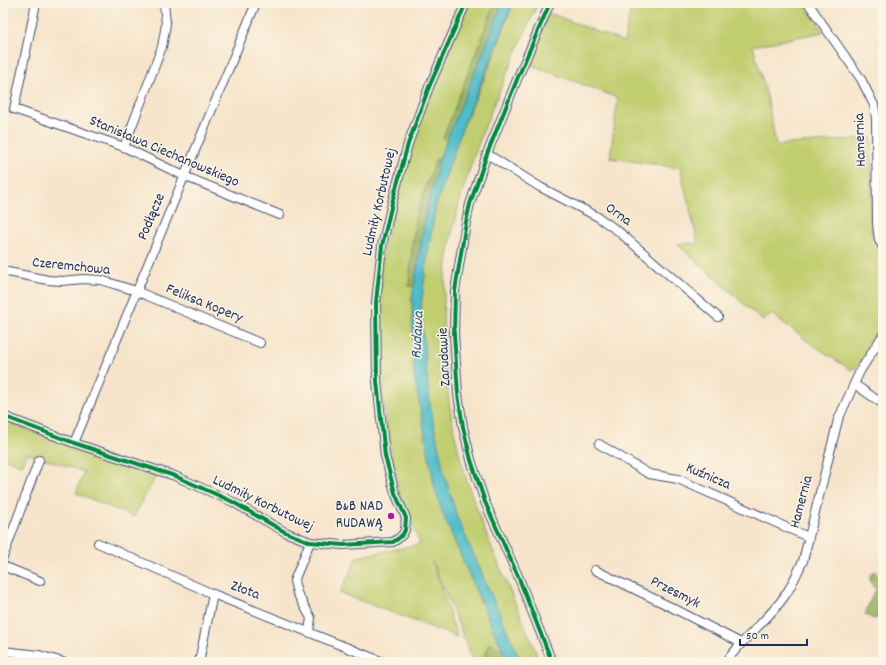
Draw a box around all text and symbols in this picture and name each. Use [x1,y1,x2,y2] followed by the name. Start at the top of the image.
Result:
[86,110,243,194] street label: Stanisława Ciechanowskiego
[849,112,873,167] street label: Hamernia
[357,146,403,258] street label: Ludmiły Korbutowej
[132,190,172,244] street label: Podłącze
[600,198,637,233] street label: Orna
[31,252,112,282] street label: Czeremchowa
[162,279,247,330] street label: Feliksa Kopery
[405,309,431,359] water label: Rudawa
[432,327,458,387] street label: Zarudawie
[682,458,735,497] street label: Kuźnicza
[209,470,318,538] street label: Ludmiły Korbutowej
[784,472,820,531] street label: Hamernia
[335,496,383,535] place label: B&B NAD RUDAWĄ
[386,511,396,521] marker: B&B NAD RUDAWĄ
[646,571,704,615] street label: Przesmyk
[227,575,264,607] street label: Złota
[740,621,807,647] scale bar
[746,628,769,645] text: 50 m

